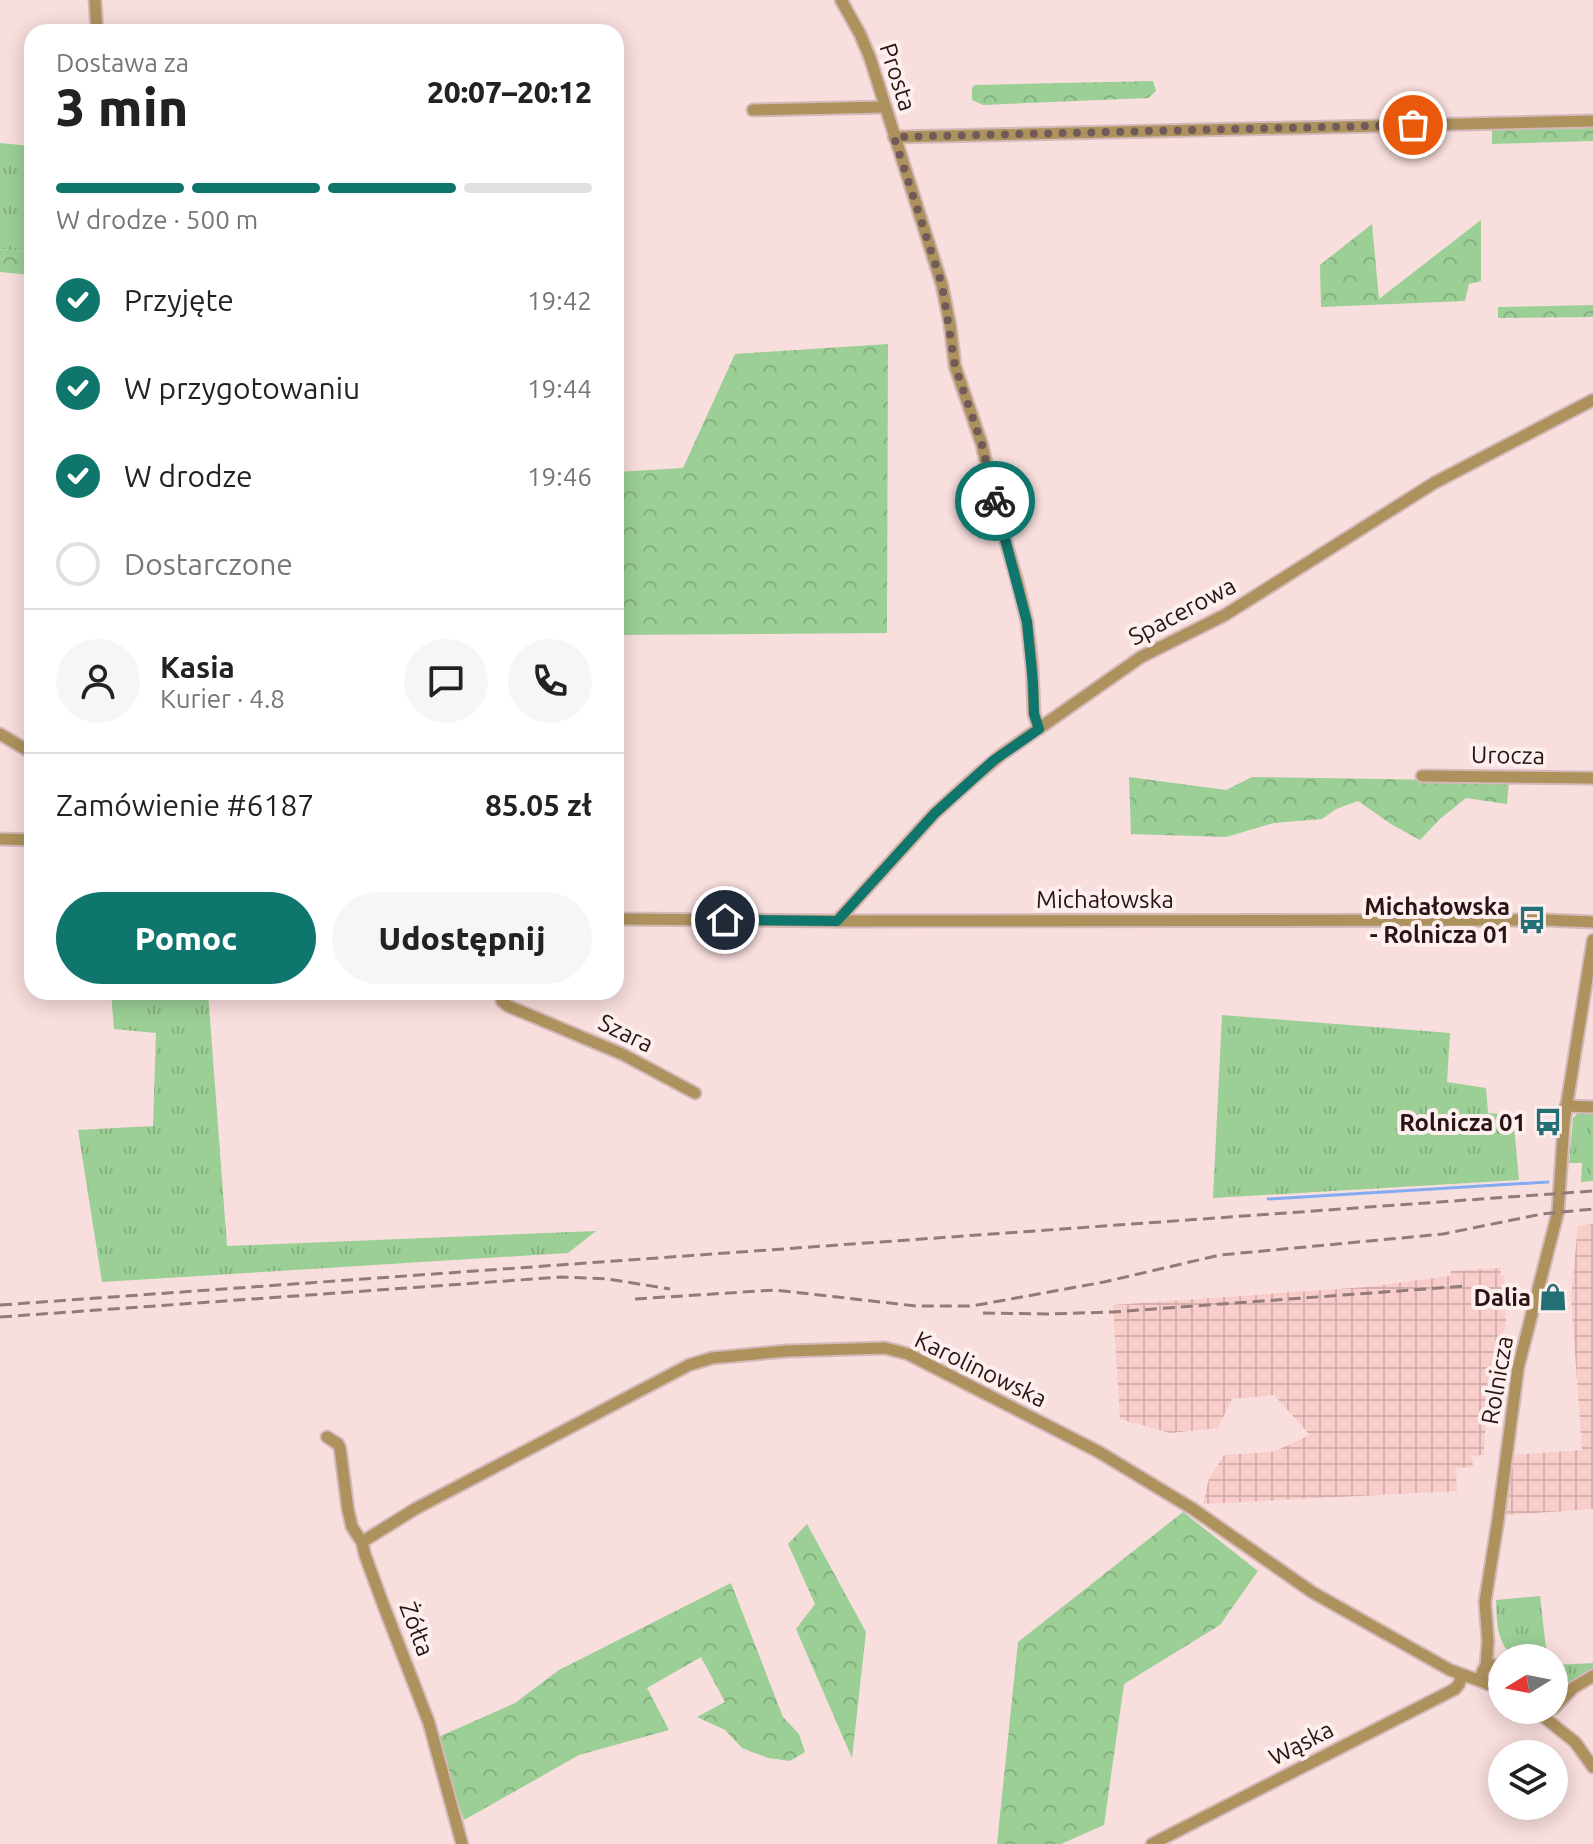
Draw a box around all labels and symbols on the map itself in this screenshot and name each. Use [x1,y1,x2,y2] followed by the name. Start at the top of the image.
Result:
[874,40,922,114] street label: Prosta
[1379,91,1447,159] pin
[955,461,1035,541] courier
[1124,572,1240,650] street label: Spacerowa
[1471,741,1545,769] street label: Urocza
[691,886,759,954] pin
[1036,886,1174,913] street label: Michałowska
[1364,893,1510,948] place label: Michałowska - Rolnicza 01
[1517,905,1547,935] bus stop icon: Michałowska - Rolnicza 01
[594,1008,658,1058] street label: Szara
[1533,1107,1563,1137] bus stop icon: Rolnicza 01
[1399,1109,1526,1136] place label: Rolnicza 01
[1538,1282,1568,1312] shop icon: Dalia
[1473,1284,1531,1311] place label: Dalia
[911,1325,1051,1413] street label: Karolinowska
[1476,1334,1518,1426] street label: Rolnicza
[394,1598,440,1660] street label: Żółta
[1488,1644,1568,1724] north arrow
[1264,1715,1338,1771] street label: Wąska

